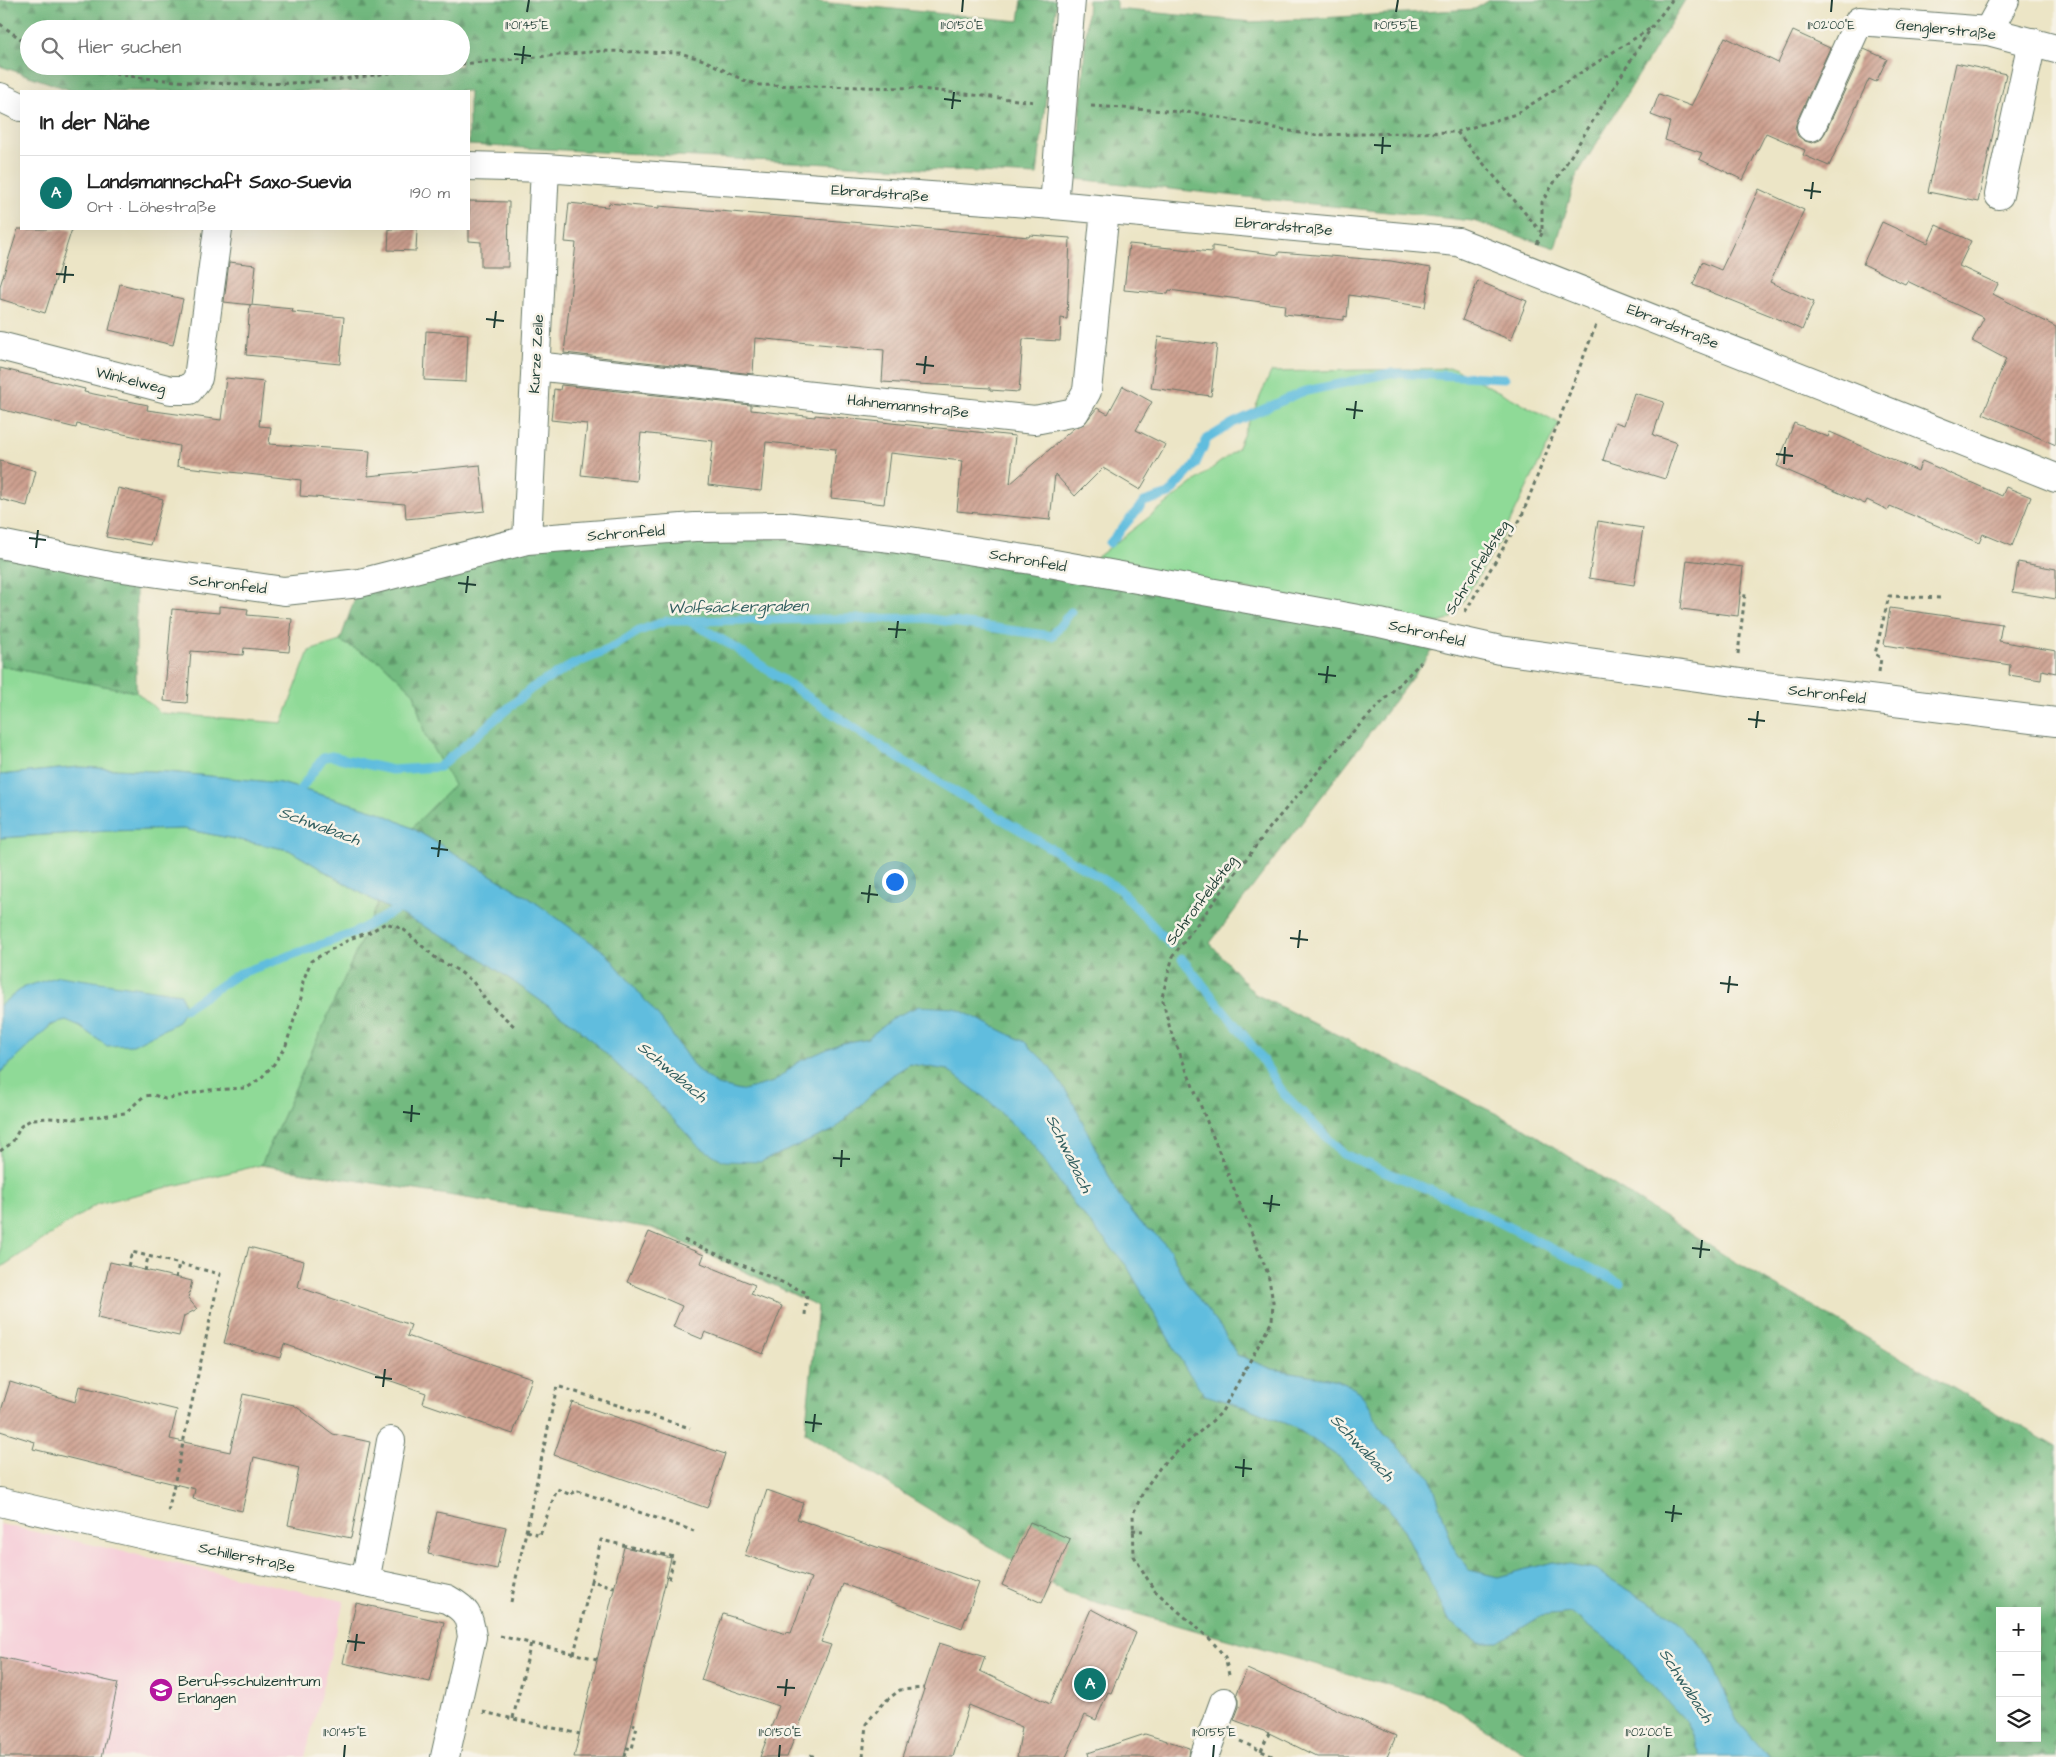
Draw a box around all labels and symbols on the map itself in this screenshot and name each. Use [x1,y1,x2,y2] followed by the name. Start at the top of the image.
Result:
[1895,14,1997,46] street label: Genglerstraße
[505,17,549,34] text: 11°01'45"E
[941,17,983,34] text: 11°01'50"E
[1374,17,1418,34] text: 11°01'55"E
[1807,17,1855,34] text: 11°02'00"E
[831,180,929,207] street label: Ebrardstraße
[1234,212,1333,241] street label: Ebrardstraße
[1624,298,1722,354] street label: Ebrardstraße
[524,314,549,394] street label: Kurze Zeile
[93,362,168,400] street label: Winkelweg
[846,390,970,423] street label: Hahnemannstraße
[1440,516,1516,619] street label: Schronfeldsteg
[586,520,666,547] street label: Schronfeld
[988,543,1068,578] street label: Schronfeld
[188,569,268,600] street label: Schronfeld
[668,595,810,620] water label: Wolfsäckergraben
[1387,615,1467,653] street label: Schronfeld
[1787,679,1867,710] street label: Schronfeld
[276,801,364,851] water label: Schwabach
[1161,851,1243,950] street label: Schronfeldsteg
[882,869,908,895] your location
[633,1036,713,1108] water label: Schwabach
[1041,1111,1098,1197] water label: Schwabach
[1325,1409,1400,1487] water label: Schwabach
[197,1537,297,1578] street label: Schillerstraße
[1654,1644,1719,1728] water label: Schwabach
[1074,1665,1106,1703] pin: A
[178,1671,321,1710] place label: Berufsschulzentrum Erlangen
[148,1677,174,1703] school or university icon: Berufsschulzentrum Erlangen
[323,1724,367,1741] text: 11°01'45"E
[759,1724,801,1741] text: 11°01'50"E
[1192,1724,1236,1741] text: 11°01'55"E
[1625,1724,1673,1741] text: 11°02'00"E

